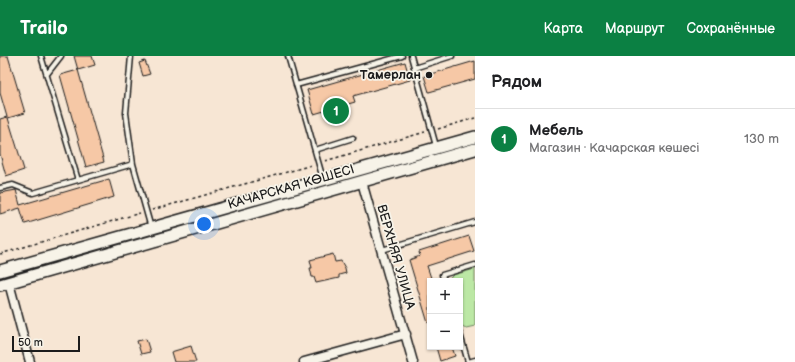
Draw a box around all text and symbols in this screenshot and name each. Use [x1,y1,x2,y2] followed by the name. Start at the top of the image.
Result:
[20,17,68,40] text: Trailo
[544,20,583,37] text: Карта
[605,20,665,37] text: Маршрут
[687,20,775,37] text: Сохранённые
[360,67,421,83] place label: Тамерлан
[424,70,434,80] marker: Тамерлан
[491,72,542,92] text: Рядом
[323,96,349,126] pin: 1
[529,121,583,140] text: Мебель
[501,131,507,147] text: 1
[744,131,779,147] text: 130 m
[529,140,699,156] text: Магазин · Качарская көшесі
[226,161,356,213] street label: КАЧАРСКАЯ КӨШЕСІ
[373,203,419,311] street label: ВЕРХНЯЯ УЛИЦА
[194,214,214,234] your location
[427,278,463,350] map controls
[427,278,463,314] button: +
[427,314,463,350] button: −
[12,334,80,353] scale bar
[18,336,43,349] text: 50 m

